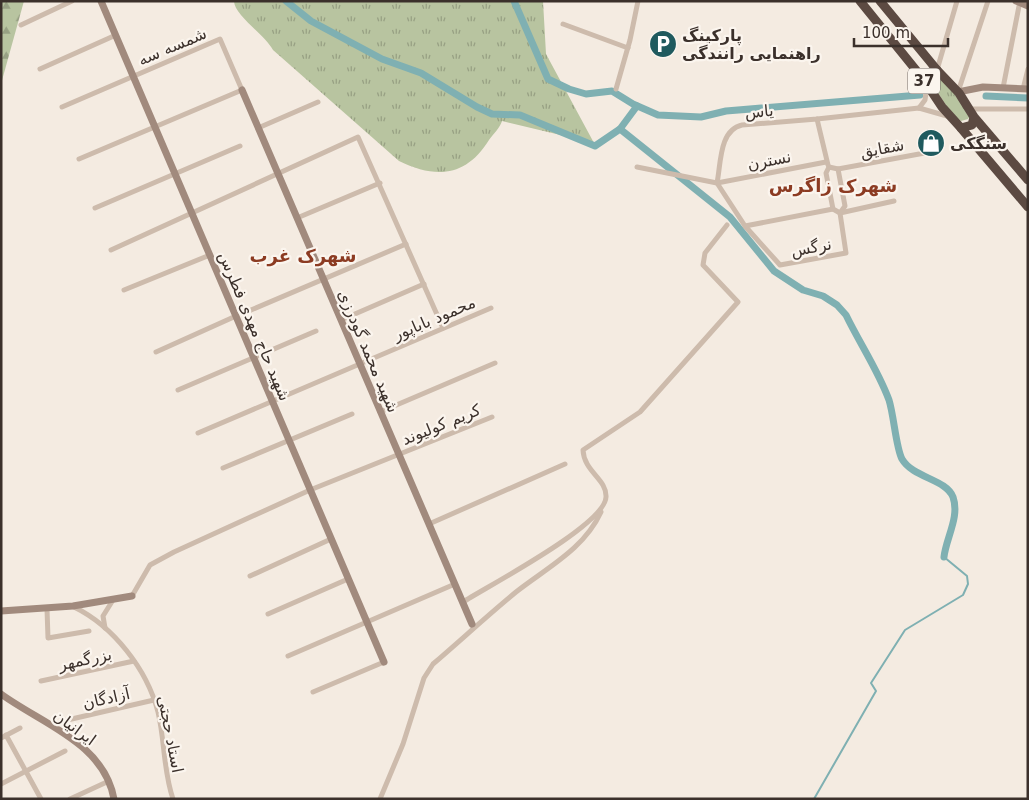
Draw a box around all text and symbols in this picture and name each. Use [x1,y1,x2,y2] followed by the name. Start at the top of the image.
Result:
[854,15,948,47] scale bar
[135,24,209,69] street label: شمسه سه
[862,24,910,42] text: 100 m
[682,26,821,63] place label: پارکینگ راهنمایی رانندگی
[648,29,678,59] parking icon: پارکینگ راهنمایی رانندگی
[908,68,940,94] road number: 37
[744,101,774,122] street label: یاس
[916,128,946,158] shop icon: سنگکی
[950,134,1007,153] place label: سنگکی
[859,135,906,163] street label: شقایق
[746,147,793,175] street label: نسترن
[769,175,897,197] district label: شهرک زاگرس
[789,234,833,262] street label: نرگس
[249,245,357,267] district label: شهرک غرب
[214,249,295,404] street label: شهید حاج مهدی فطرس
[333,287,403,416] street label: شهید محمد گودرزی
[389,293,479,346] street label: محمود باباپور
[399,400,484,450] street label: کریم کولیوند
[56,645,114,676] street label: بزرگمهر
[81,683,133,714] street label: آزادگان
[154,694,187,774] street label: استاد حجتی
[49,706,100,750] street label: ایرانیان

